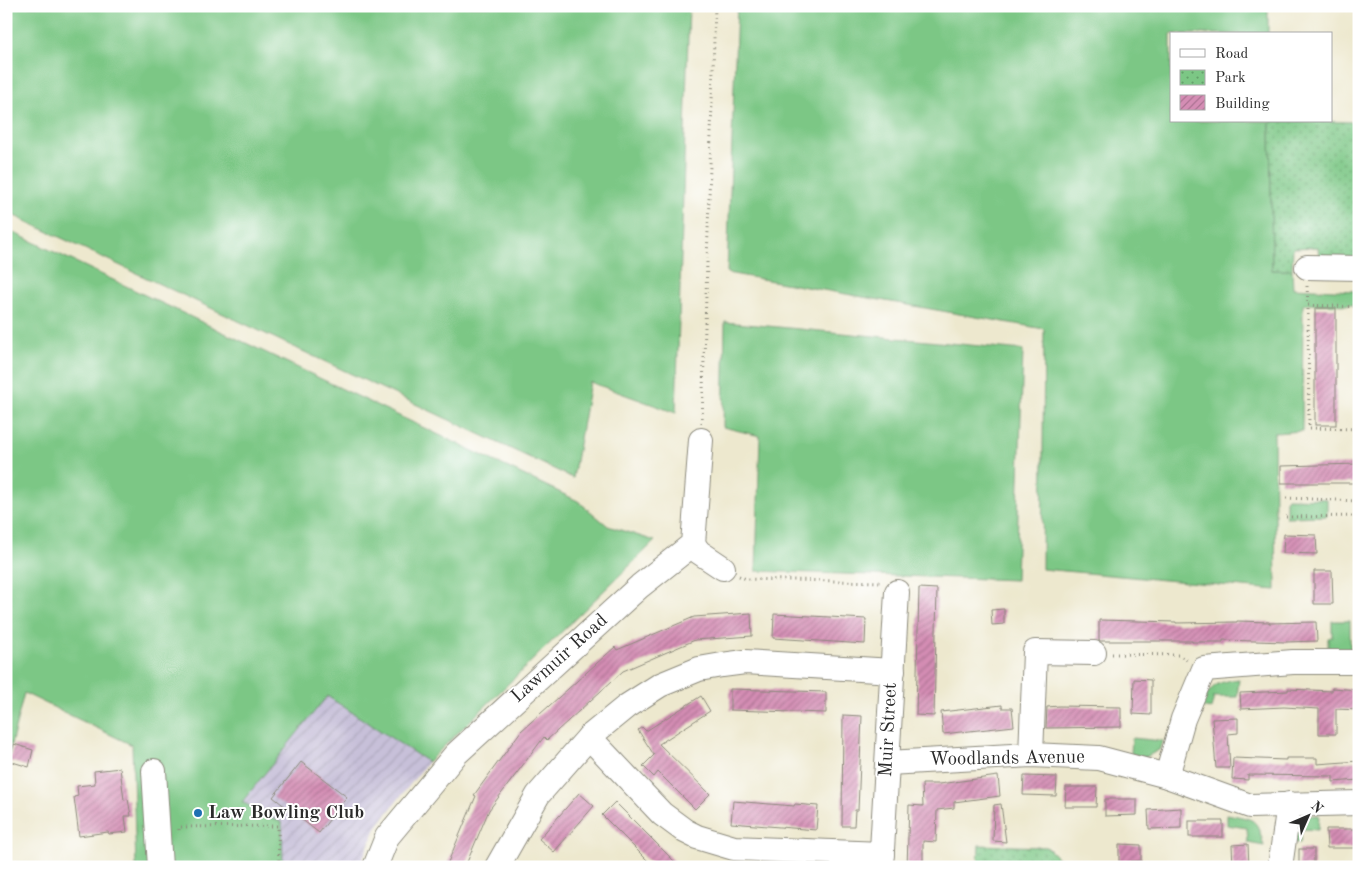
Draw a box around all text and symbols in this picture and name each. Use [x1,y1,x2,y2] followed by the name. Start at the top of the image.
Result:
[1170,32,1332,122] legend
[1215,47,1249,62] text: Road
[1215,71,1246,86] text: Park
[1215,97,1270,112] text: Building
[508,611,612,707] street label: Lawmuir Road
[877,682,901,778] street label: Muir Street
[929,748,1085,770] street label: Woodlands Avenue
[1282,790,1332,840] north arrow
[1308,799,1325,816] text: N
[208,804,364,823] place label: Law Bowling Club
[192,807,204,819] marker: Law Bowling Club

